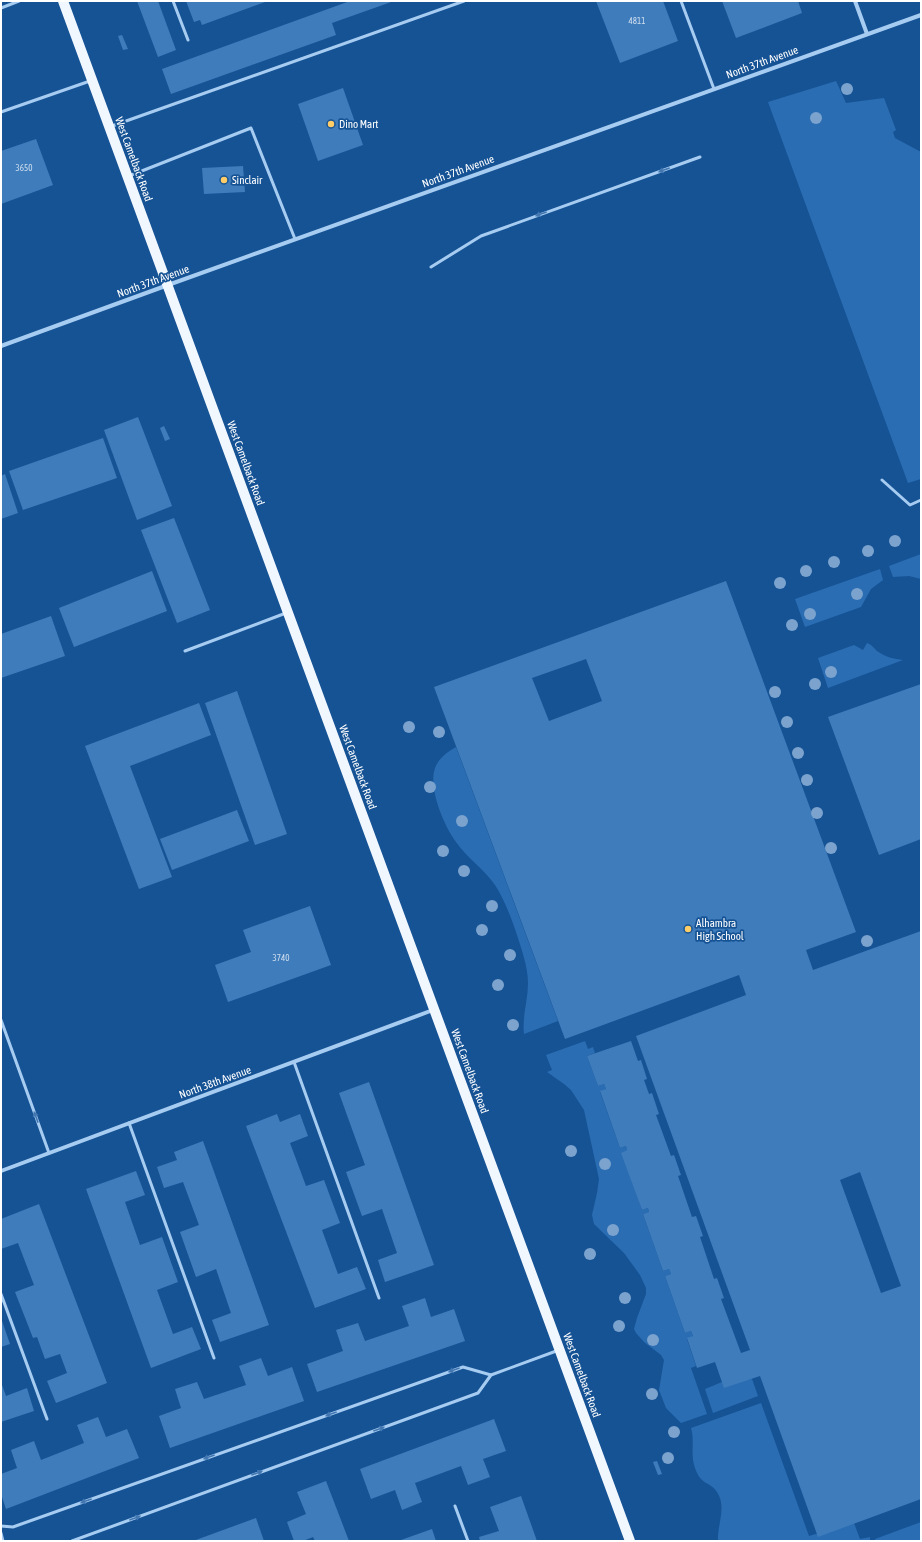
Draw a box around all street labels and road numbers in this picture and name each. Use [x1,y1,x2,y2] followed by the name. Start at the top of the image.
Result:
[724,43,800,81] street label: North 37th Avenue
[113,115,155,203] street label: West Camelback Road
[420,152,496,190] street label: North 37th Avenue
[115,262,191,300] street label: North 37th Avenue
[225,419,267,507] street label: West Camelback Road
[337,723,379,811] street label: West Camelback Road
[449,1027,491,1115] street label: West Camelback Road
[177,1063,253,1101] street label: North 38th Avenue
[561,1331,603,1419] street label: West Camelback Road

